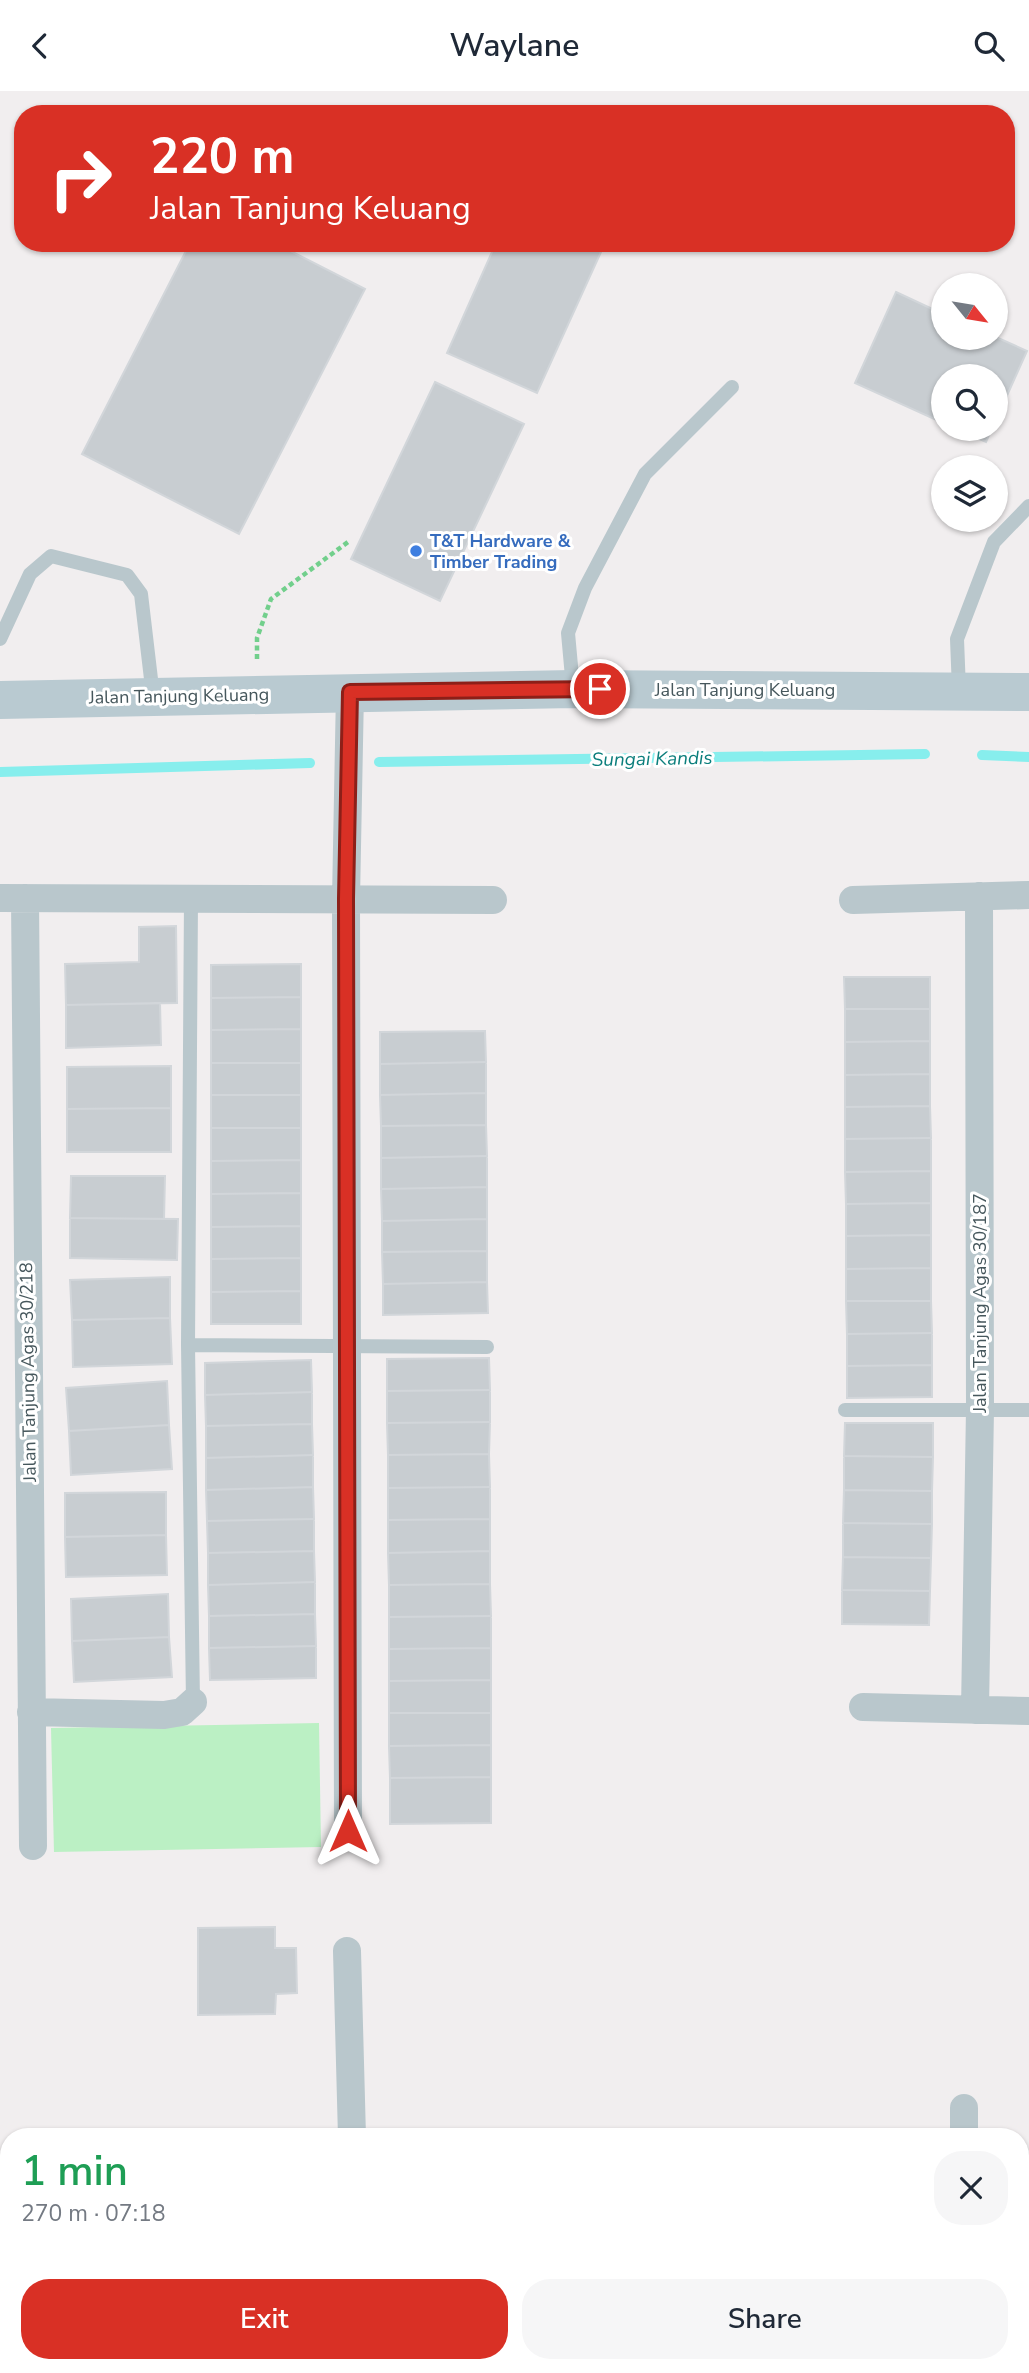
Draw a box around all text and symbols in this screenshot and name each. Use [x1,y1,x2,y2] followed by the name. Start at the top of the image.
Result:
[450,24,579,67] text: Waylane
[21,27,59,65] icon: back
[970,27,1008,65] icon: search
[150,123,294,190] text: 220 m
[35,133,126,224] icon: right
[150,187,471,230] text: Jalan Tanjung Keluang
[931,273,1008,350] north arrow
[931,273,1008,532] map controls
[931,364,1008,441] button: search
[931,455,1008,532] button: layers
[430,529,571,574] place label: T&T Hardware & Timber Trading
[408,543,424,559] marker: T&T Hardware & Timber Trading
[570,659,630,719] pin
[581,670,619,708] icon: arrive
[654,678,835,702] street label: Jalan Tanjung Keluang
[88,682,269,710] street label: Jalan Tanjung Keluang
[591,745,713,773] water label: Sungai Kandis
[968,1193,992,1414] street label: Jalan Tanjung Agas 30/187
[14,1262,42,1483] street label: Jalan Tanjung Agas 30/218
[311,1794,385,1868] position arrow
[21,2143,128,2200] text: 1 min
[934,2151,1008,2225] button: close
[21,2198,166,2229] text: 270 m · 07:18
[21,2279,508,2359] button: Exit
[522,2279,1008,2359] button: Share

